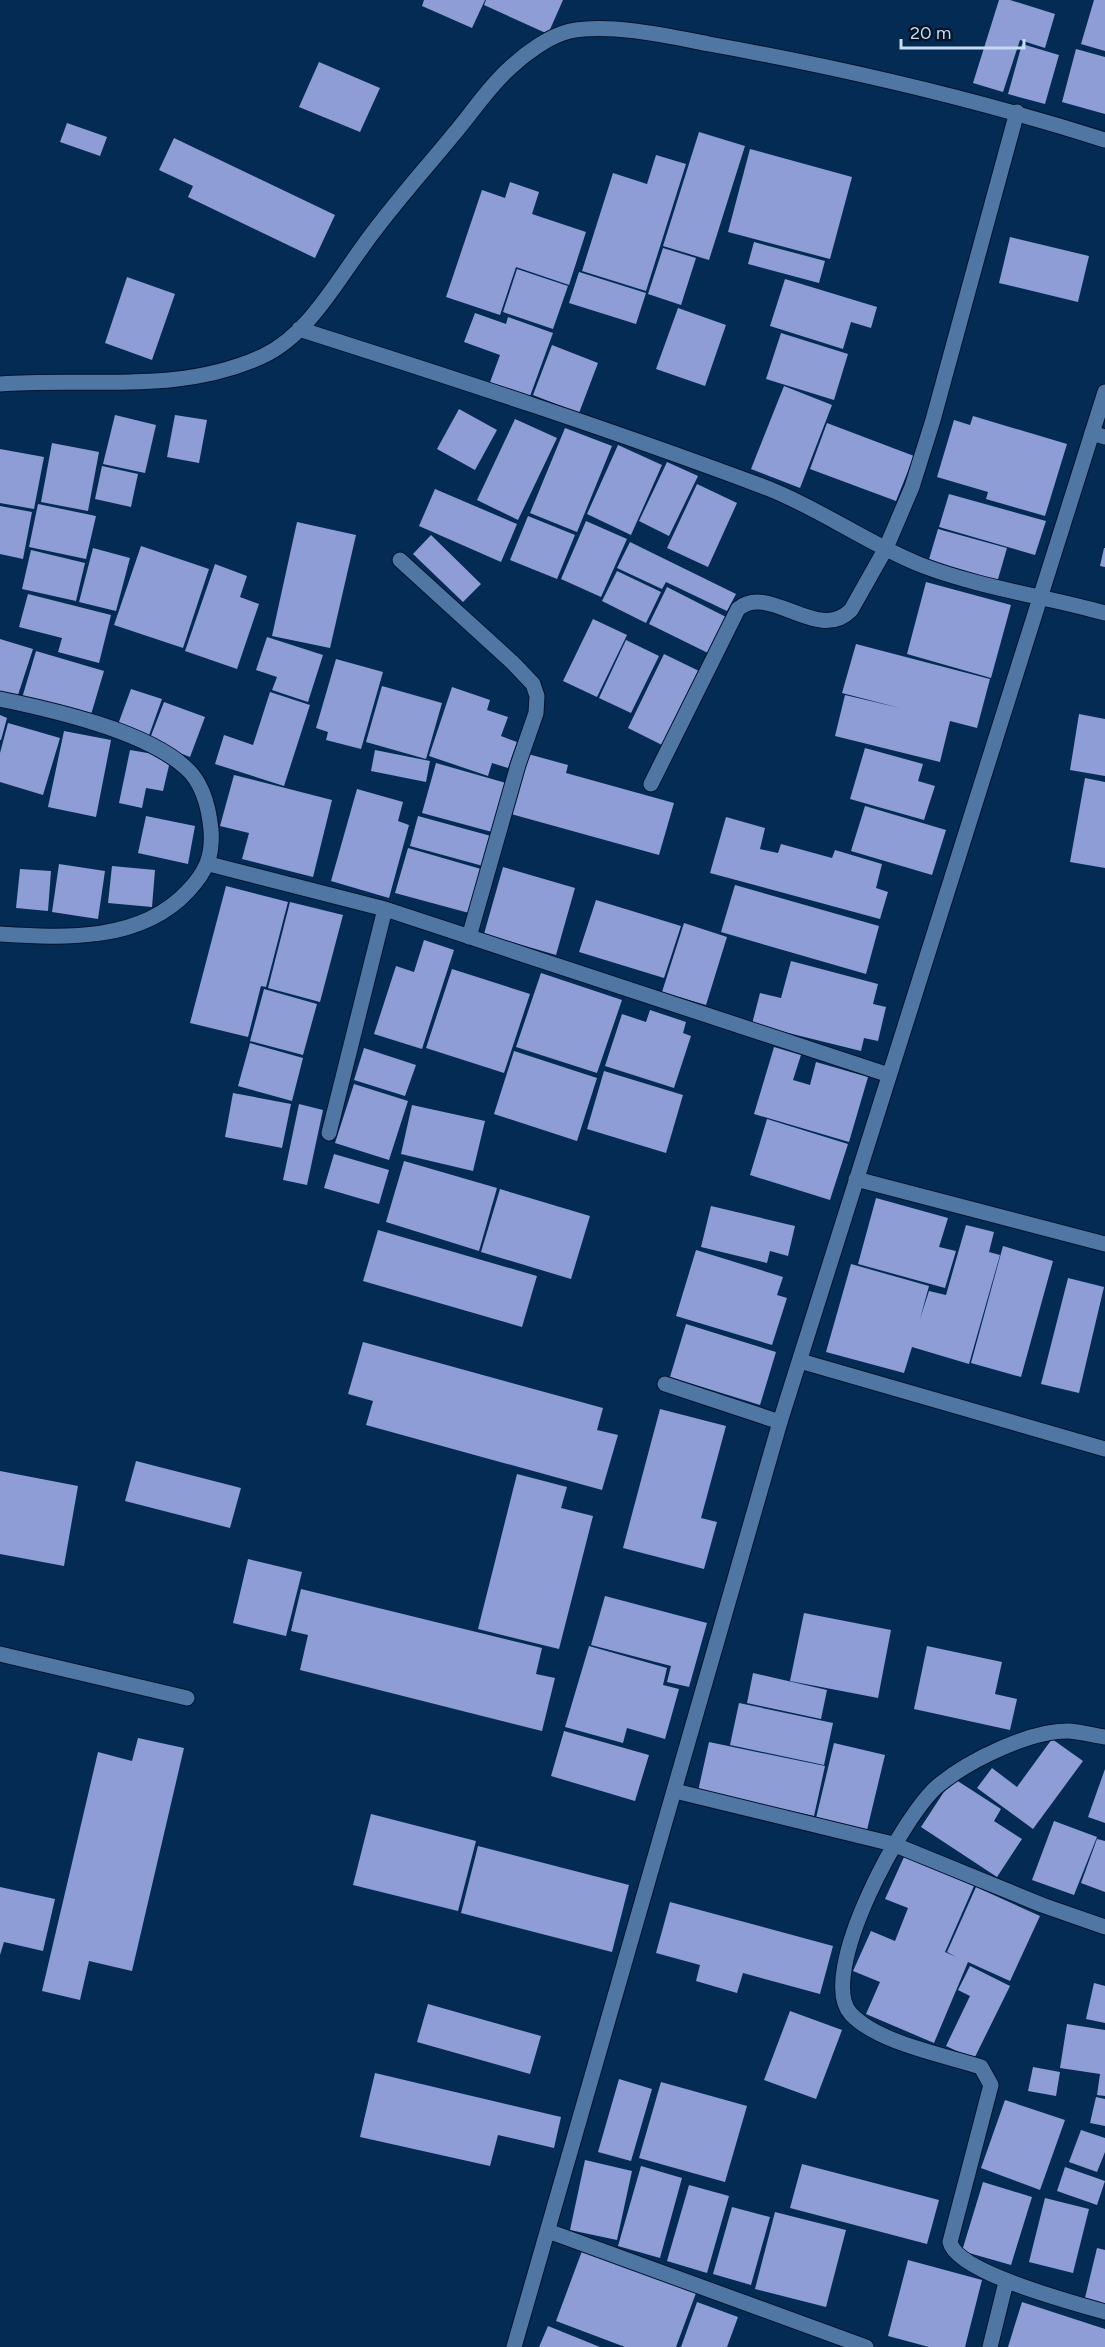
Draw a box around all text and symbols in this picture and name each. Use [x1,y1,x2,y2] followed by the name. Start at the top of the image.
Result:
[901,12,1024,50] scale bar
[910,22,951,44] text: 20 m

